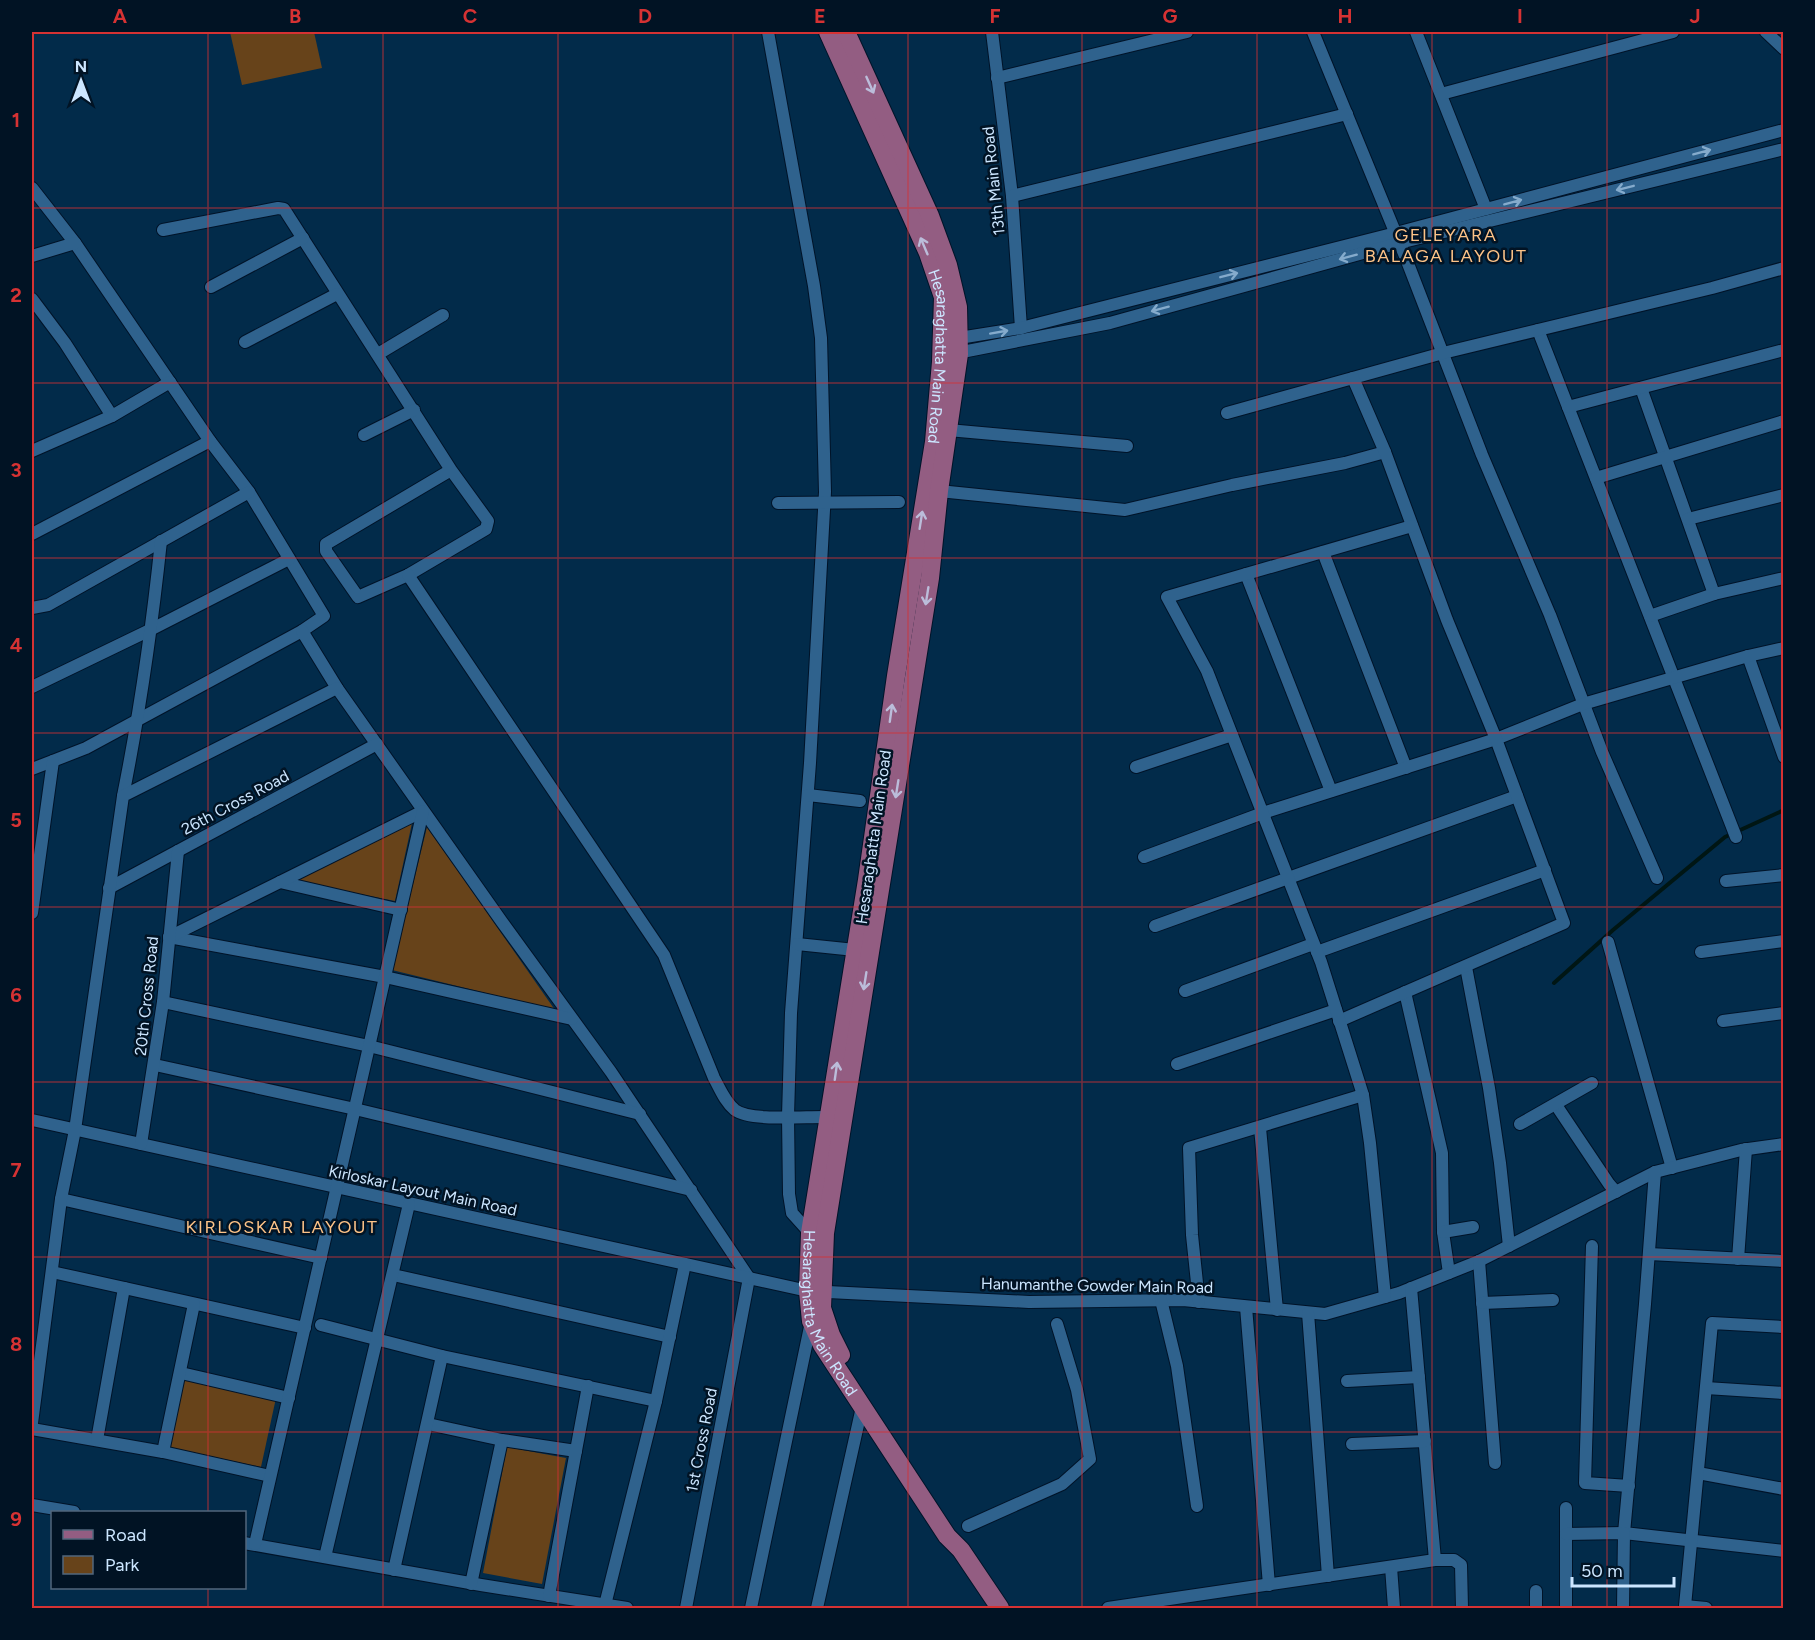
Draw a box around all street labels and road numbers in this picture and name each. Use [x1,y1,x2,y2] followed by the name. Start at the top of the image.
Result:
[978,126,1009,236] street label: 13th Main Road
[924,267,952,444] street label: Hesaraghatta Main Road
[852,749,895,925] street label: Hesaraghatta Main Road
[178,766,292,839] street label: 26th Cross Road
[131,935,162,1057] street label: 20th Cross Road
[327,1161,519,1220] street label: Kirloskar Layout Main Road
[798,1230,861,1399] street label: Hesaraghatta Main Road
[981,1274,1213,1297] street label: Hanumanthe Gowder Main Road
[682,1386,721,1494] street label: 1st Cross Road

